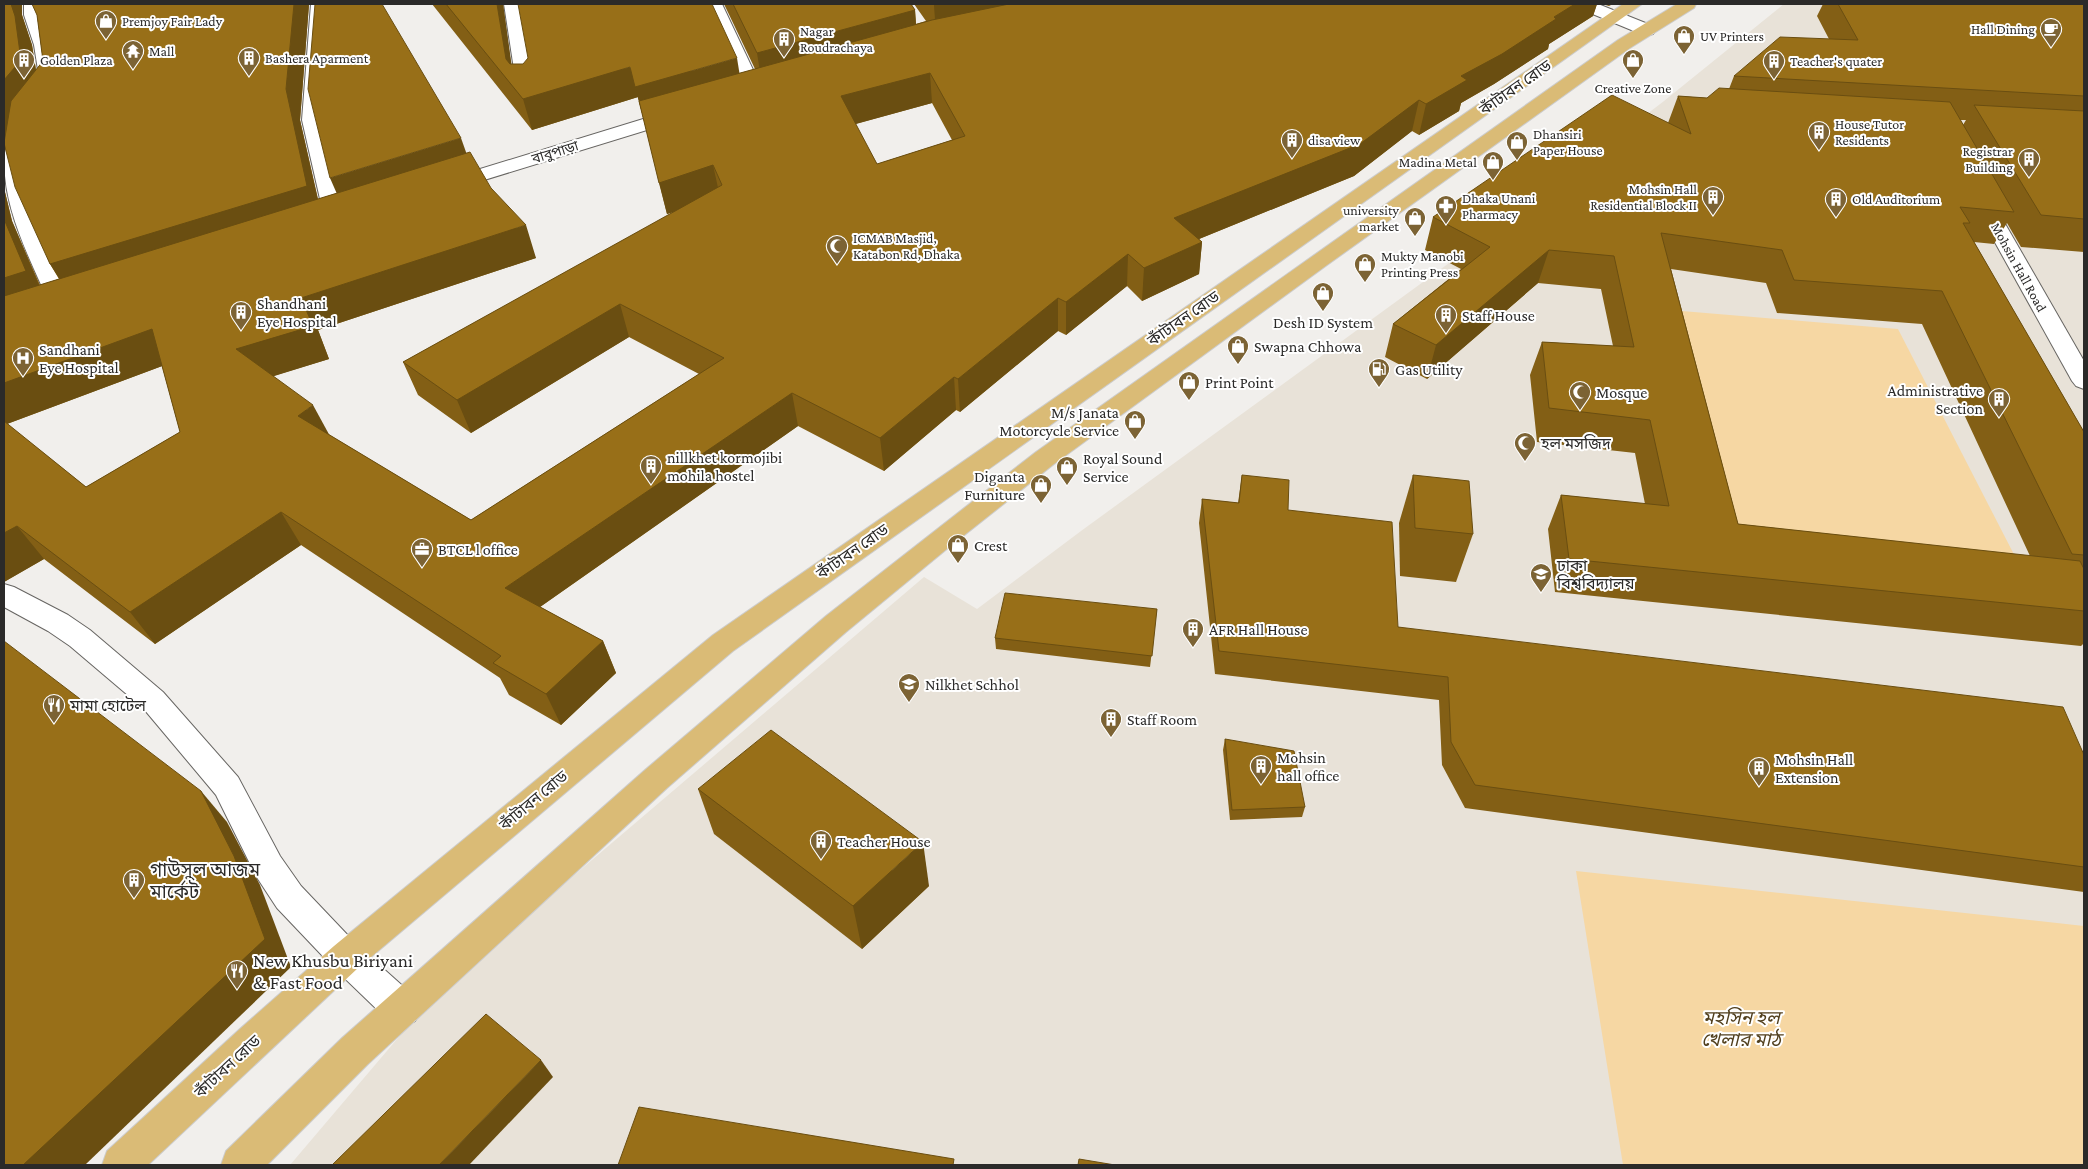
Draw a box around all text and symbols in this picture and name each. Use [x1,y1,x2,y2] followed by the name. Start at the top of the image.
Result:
[94,9,118,40] shop icon: Premjoy Fair Lady
[122,13,223,30] place label: Premjoy Fair Lady
[2039,17,2063,48] cafe icon: Hall Dining
[1971,21,2035,37] place label: Hall Dining
[800,23,874,55] place label: Nagar Roudrachaya
[1672,24,1696,55] shop icon: UV Printers
[772,27,796,58] building icon: Nagar Roudrachaya
[1700,28,1764,44] place label: UV Printers
[121,39,145,70] temple icon: Mall
[149,43,175,59] place label: Mall
[237,46,261,77] building icon: Bashera Aparment
[12,48,36,79] building icon: Golden Plaza
[1621,48,1645,79] shop icon: Creative Zone
[1762,49,1786,80] building icon: Teacher's quater
[265,50,369,66] place label: Bashera Aparment
[40,52,113,68] place label: Golden Plaza
[1790,53,1882,69] place label: Teacher's quater
[1475,55,1555,119] street label: কাঁটাবন রোড
[1595,80,1671,96] place label: Creative Zone
[1835,116,1904,148] place label: House Tutor Residents
[1807,120,1831,151] building icon: House Tutor Residents
[1533,126,1603,158] place label: Dhansiri Paper House
[1280,128,1304,159] building icon: disa view
[1505,130,1529,161] shop icon: Dhansiri Paper House
[1308,132,1361,148] place label: disa view
[529,137,581,168] street label: বাবুপাড়া
[1963,143,2013,175] place label: Registrar Building
[2017,147,2041,178] building icon: Registrar Building
[1481,150,1505,181] shop icon: Madina Metal
[1399,154,1477,170] place label: Madina Metal
[1590,181,1697,213] place label: Mohsin Hall Residential Block II
[1701,185,1725,216] building icon: Mohsin Hall Residential Block II
[1824,187,1848,218] building icon: Old Auditorium
[1462,190,1536,222] place label: Dhaka Unani Pharmacy
[1852,191,1940,207] place label: Old Auditorium
[1434,194,1458,225] pharmacy icon: Dhaka Unani Pharmacy
[1343,202,1400,234] place label: university market
[1403,206,1427,237] shop icon: university market
[1988,220,2050,315] street label: Mohsin Hall Road
[853,230,960,262] place label: ICMAB Masjid, Katabon Rd, Dhaka
[825,234,849,265] mosque icon: ICMAB Masjid, Katabon Rd, Dhaka
[1381,248,1464,280] place label: Mukty Manobi Printing Press
[1353,252,1377,283] shop icon: Mukty Manobi Printing Press
[1311,281,1335,312] shop icon: Desh ID System
[1143,286,1223,350] street label: কাঁটাবন রোড
[257,295,337,331] place label: Shandhani Eye Hospital
[229,300,253,331] building icon: Shandhani Eye Hospital
[1434,303,1458,334] building icon: Staff House
[1462,307,1535,324] place label: Staff House
[1273,314,1373,332] place label: Desh ID System
[1226,334,1250,365] shop icon: Swapna Chhowa
[1254,338,1362,356] place label: Swapna Chhowa
[39,341,119,377] place label: Sandhani Eye Hospital
[11,346,35,377] hospital icon: Sandhani Eye Hospital
[1367,357,1391,388] fuel station icon: Gas Utility
[1395,361,1463,379] place label: Gas Utility
[1177,370,1201,401] shop icon: Print Point
[1205,374,1274,391] place label: Print Point
[1568,380,1592,411] mosque icon: Mosque
[1888,382,1983,417] place label: Administrative Section
[1596,384,1647,402] place label: Mosque
[1987,387,2011,418] building icon: Administrative Section
[999,404,1120,440] place label: M/s Janata Motorcycle Service
[1123,409,1147,440] shop icon: M/s Janata Motorcycle Service
[1513,431,1537,462] mosque icon: হল মসজিদ
[1540,434,1612,452] place label: হল মসজিদ
[667,449,782,484] place label: nillkhet kormojibi mohila hostel
[1083,450,1163,485] place label: Royal Sound Service
[639,454,663,485] building icon: nillkhet kormojibi mohila hostel
[1055,455,1079,486] shop icon: Royal Sound Service
[964,468,1026,503] place label: Diganta Furniture
[1029,473,1053,504] shop icon: Diganta Furniture
[812,519,892,583] street label: কাঁটাবন রোড
[946,533,970,564] shop icon: Crest
[410,537,434,568] office icon: BTCL l office
[974,537,1008,554] place label: Crest
[438,541,518,558] place label: BTCL l office
[1556,557,1636,592] place label: ঢাকা বিশ্ববিদ্যালয়
[1529,562,1553,593] school or university icon: ঢাকা বিশ্ববিদ্যালয়
[1181,617,1205,648] building icon: AFR Hall House
[1209,621,1307,638] place label: AFR Hall House
[897,672,921,703] school or university icon: Nilkhet Schhol
[925,676,1019,693] place label: Nilkhet Schhol
[42,693,66,724] restaurant icon: মামা হোটেল
[69,696,146,714] place label: মামা হোটেল
[1099,707,1123,738] building icon: Staff Room
[1127,711,1197,728] place label: Staff Room
[1277,749,1339,784] place label: Mohsin hall office
[1775,751,1853,786] place label: Mohsin Hall Extension
[1249,754,1273,785] building icon: Mohsin hall office
[1747,756,1771,787] building icon: Mohsin Hall Extension
[495,766,571,834] street label: কাঁটাবন রোড
[809,829,833,860] building icon: Teacher House
[837,833,931,850] place label: Teacher House
[149,858,261,902] place label: গাউসুল আজম মার্কেট
[122,868,146,899] building icon: গাউসুল আজম মার্কেট
[253,950,413,993] place label: New Khusbu Biriyani & Fast Food
[225,959,249,990] restaurant icon: New Khusbu Biriyani & Fast Food
[1701,1006,1784,1050] park label: মহসিন হল খেলার মাঠ
[190,1031,264,1102] street label: কাঁটাবন রোড

